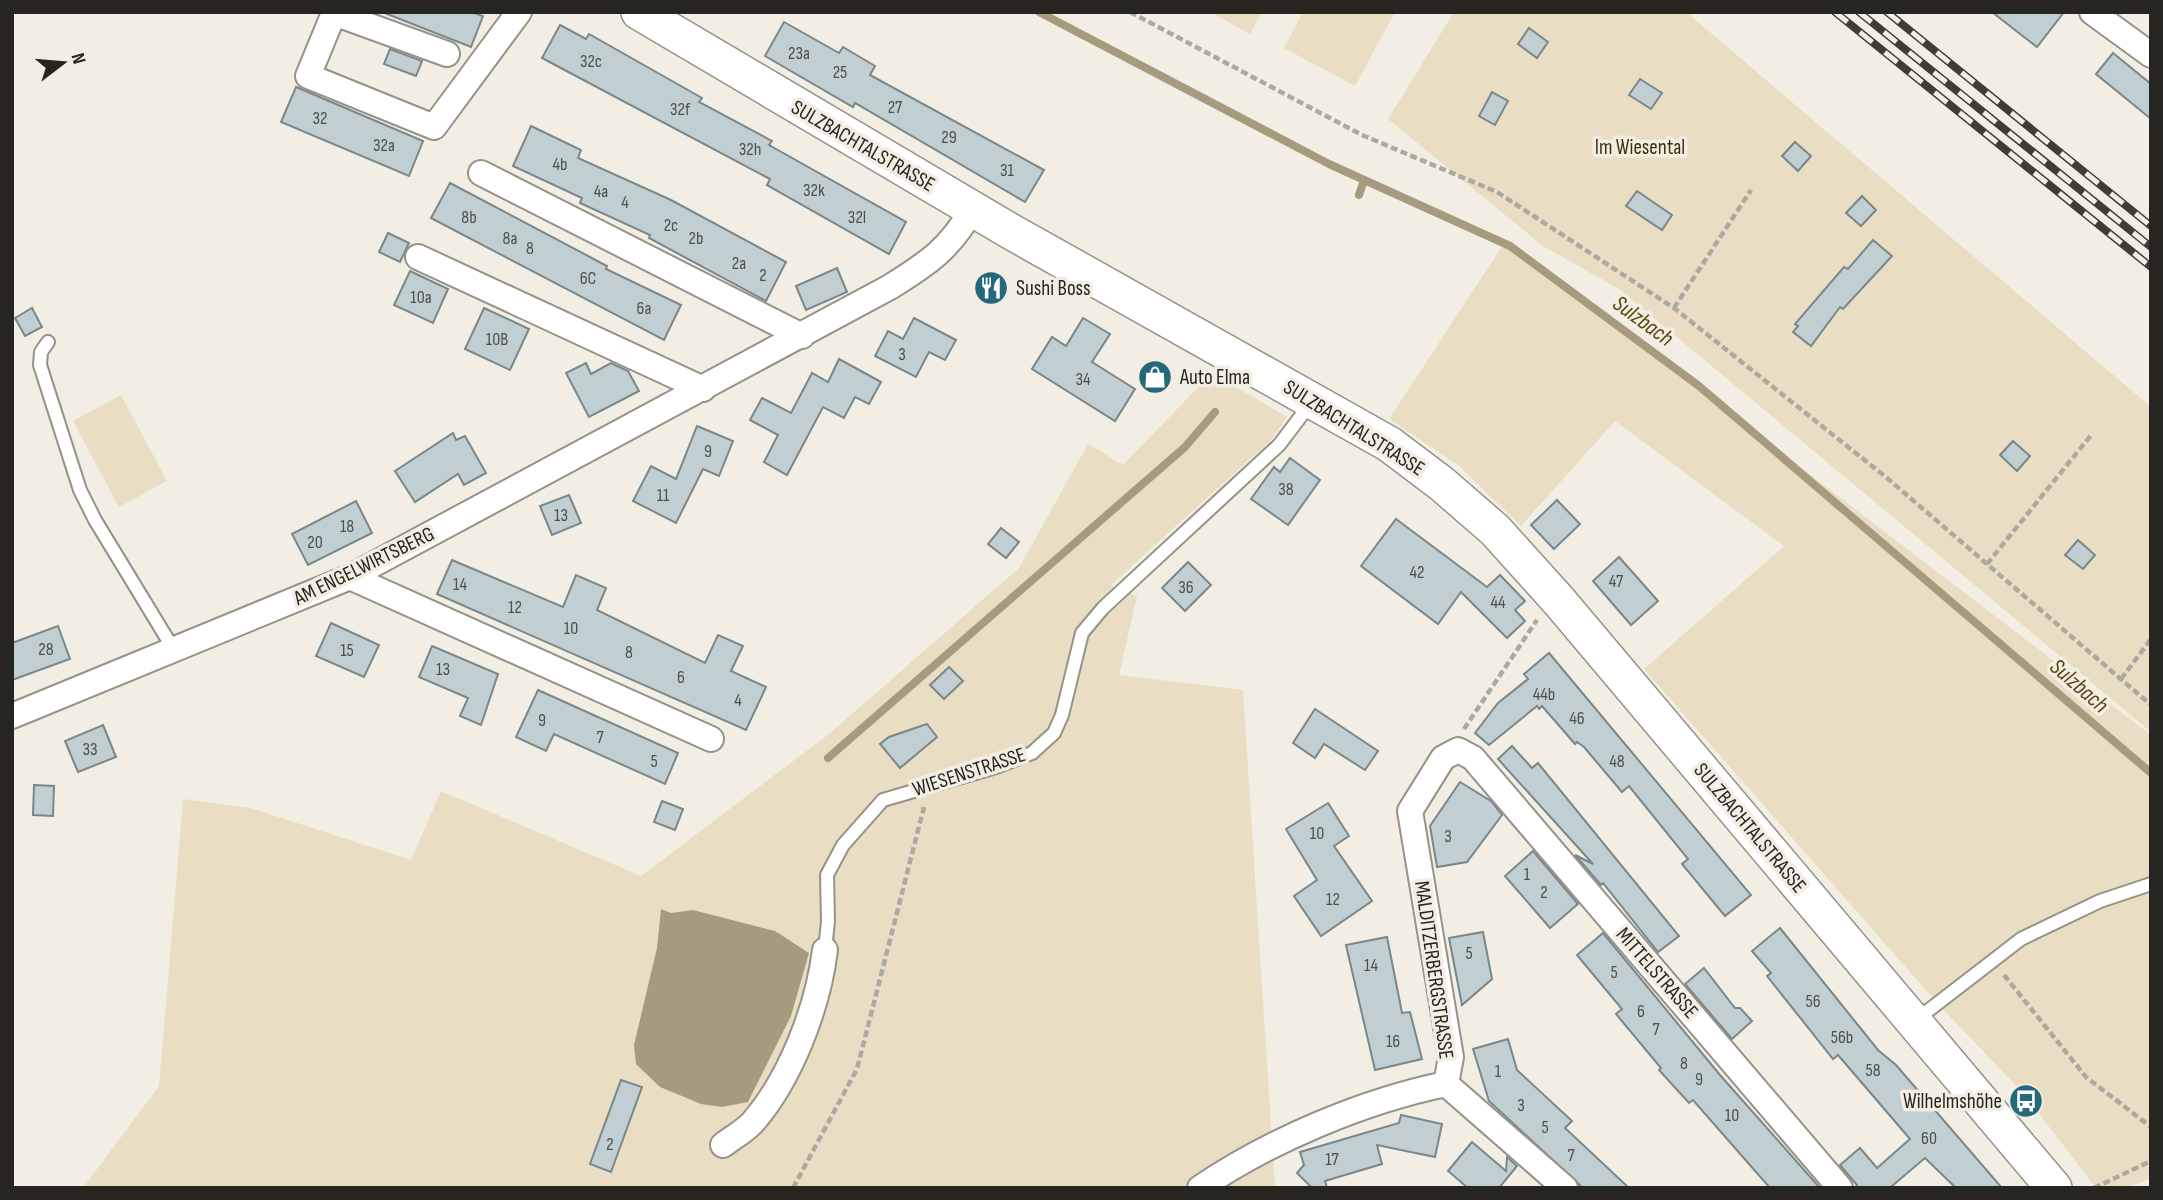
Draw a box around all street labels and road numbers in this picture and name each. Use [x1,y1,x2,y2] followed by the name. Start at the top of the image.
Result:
[787,95,939,197] street label: SULZBACHTALSTRASSE
[1279,375,1429,481] street label: SULZBACHTALSTRASSE
[289,521,438,611] street label: AM ENGELWIRTSBERG
[909,742,1029,802] street label: WIESENSTRASSE
[1689,758,1811,898] street label: SULZBACHTALSTRASSE
[1409,879,1459,1061] street label: MALDITZERBERGSTRASSE
[1611,922,1703,1024] street label: MITTELSTRASSE

